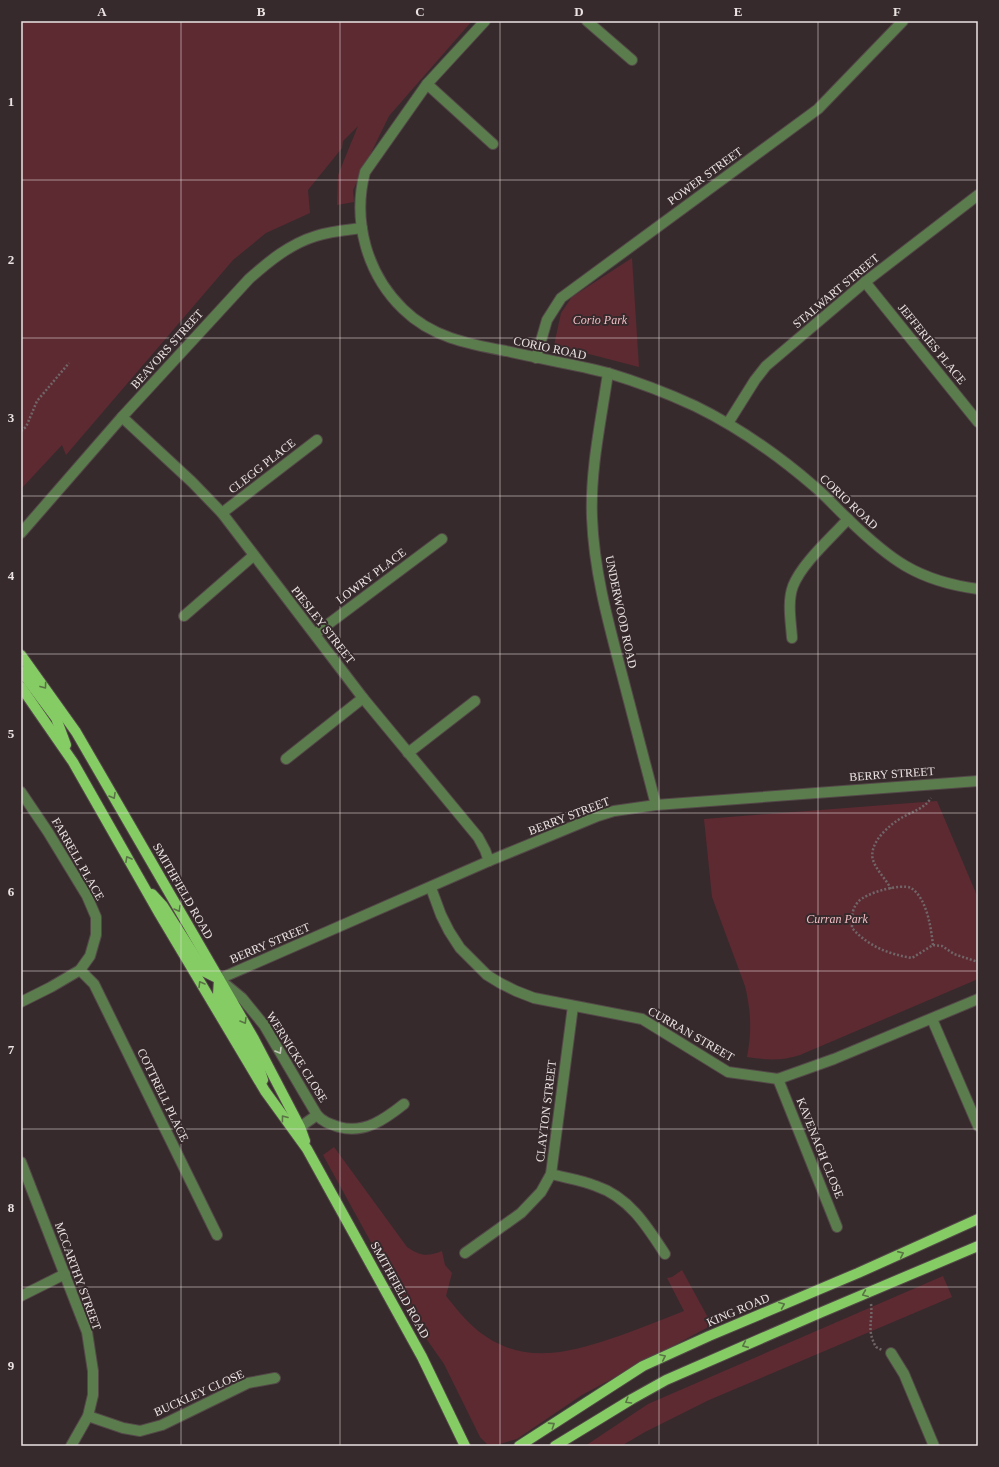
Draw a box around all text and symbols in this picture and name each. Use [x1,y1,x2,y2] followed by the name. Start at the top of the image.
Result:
[97,4,107,19] text: A
[257,4,266,19] text: B
[415,4,425,19] text: C
[574,4,584,19] text: D
[734,4,742,19] text: E
[893,4,901,19] text: F
[8,94,14,109] text: 1
[665,144,746,208] street label: POWER STREET
[790,250,882,331] street label: STALWART STREET
[8,252,14,267] text: 2
[895,301,969,387] street label: JEFFERIES PLACE
[128,306,207,391] street label: BEAVORS STREET
[573,313,628,327] park label: Corio Park
[512,333,588,363] street label: CORIO ROAD
[8,410,15,425] text: 3
[226,436,298,496] street label: CLEGG PLACE
[817,472,881,533] street label: CORIO ROAD
[333,545,409,607] street label: LOWRY PLACE
[602,554,640,670] street label: UNDERWOOD ROAD
[8,568,15,583] text: 4
[288,583,358,667] street label: PIESLEY STREET
[39,682,46,689] one-way arrow
[8,726,15,741] text: 5
[849,764,936,784] street label: BERRY STREET
[109,792,116,799] one-way arrow
[526,794,612,838] street label: BERRY STREET
[49,815,107,903] street label: FARRELL PLACE
[150,841,216,942] street label: SMITHFIELD ROAD
[126,856,133,863] one-way arrow
[8,884,15,899] text: 6
[174,905,181,912] one-way arrow
[806,912,869,926] park label: Curran Park
[228,920,313,966] street label: BERRY STREET
[198,981,205,988] one-way arrow
[645,1004,737,1065] street label: CURRAN STREET
[263,1009,331,1105] street label: WERNICKE CLOSE
[239,1017,246,1024] one-way arrow
[8,1042,15,1057] text: 7
[134,1046,192,1144] street label: COTTRELL PLACE
[275,1047,282,1054] one-way arrow
[533,1058,559,1163] street label: CLAYTON STREET
[793,1096,847,1200] street label: KAVENAGH CLOSE
[281,1115,289,1122] one-way arrow
[8,1200,15,1215] text: 8
[52,1220,104,1333] street label: MCCARTHY STREET
[368,1239,433,1341] street label: SMITHFIELD ROAD
[898,1250,905,1258] one-way arrow
[861,1289,868,1297] one-way arrow
[704,1290,772,1330] street label: KING ROAD
[777,1302,785,1310] one-way arrow
[742,1340,750,1348] one-way arrow
[658,1354,666,1362] one-way arrow
[8,1358,15,1373] text: 9
[152,1367,246,1419] street label: BUCKLEY CLOSE
[625,1397,632,1404] one-way arrow
[548,1422,555,1430] one-way arrow

